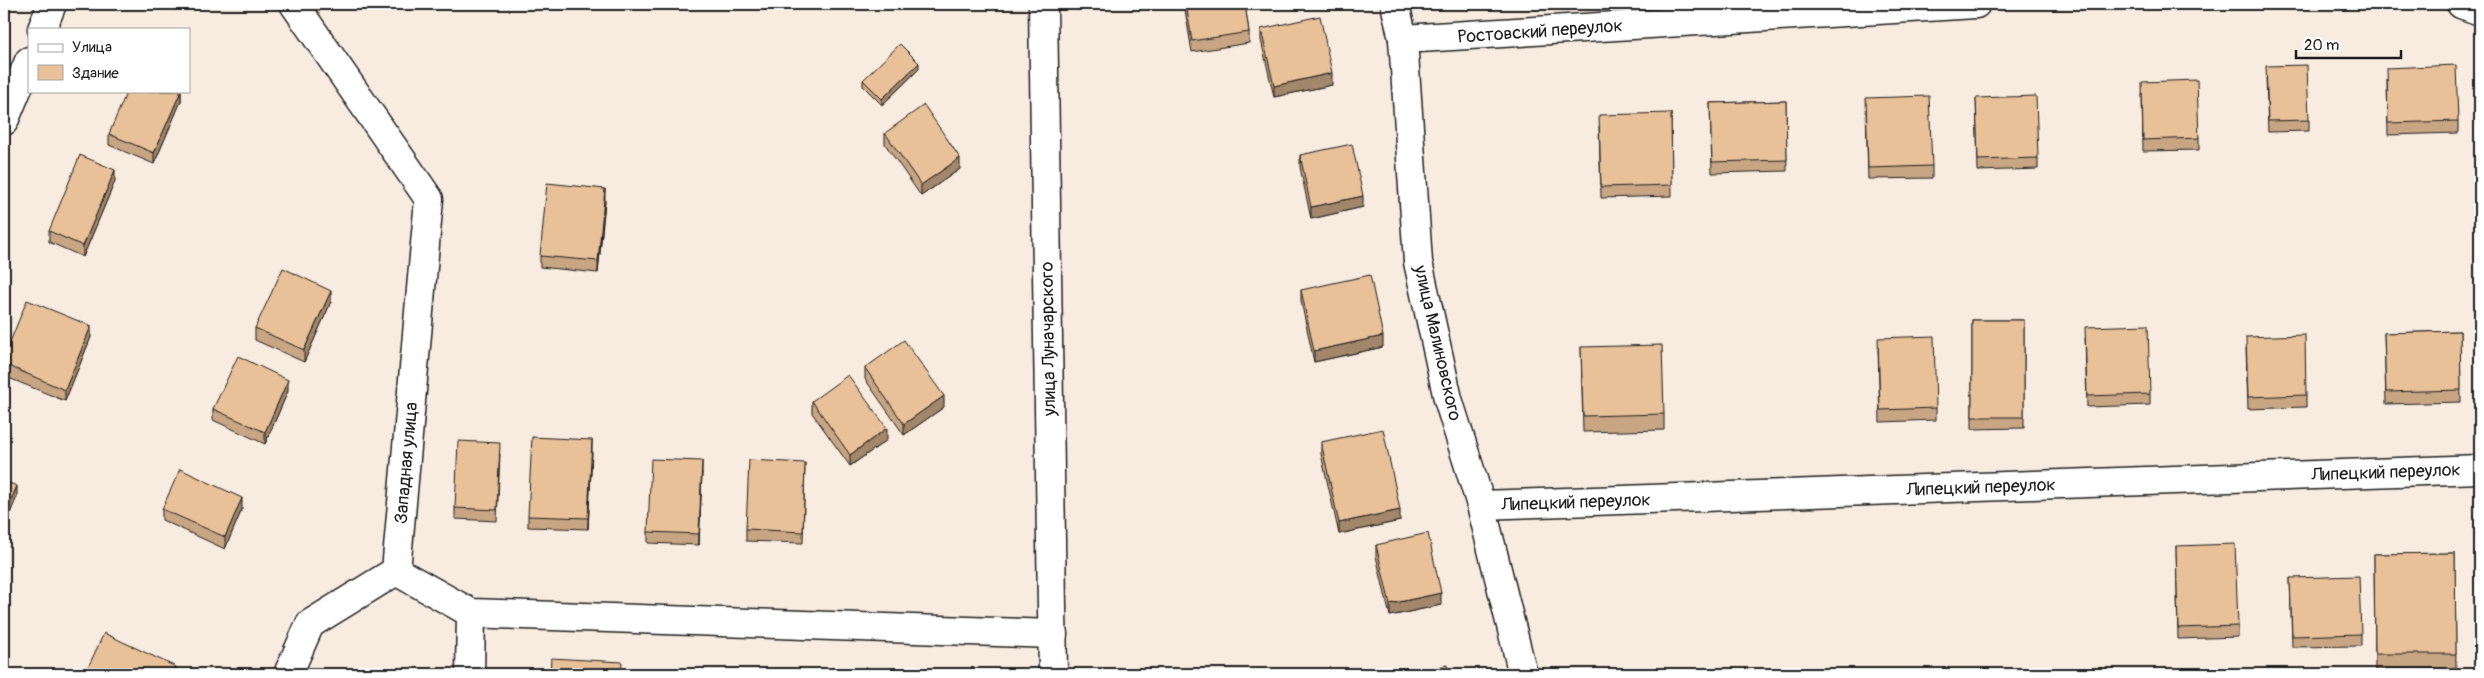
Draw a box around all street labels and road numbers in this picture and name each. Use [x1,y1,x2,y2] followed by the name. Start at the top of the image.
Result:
[1457,14,1623,49] street label: Ростовский переулок
[1036,261,1061,417] street label: улица Луначарского
[1408,262,1467,423] street label: улица Малиновского
[390,401,423,525] street label: Западная улица
[2310,458,2461,487] street label: Липецкий переулок
[1905,473,2056,502] street label: Липецкий переулок
[1500,488,1651,517] street label: Липецкий переулок

